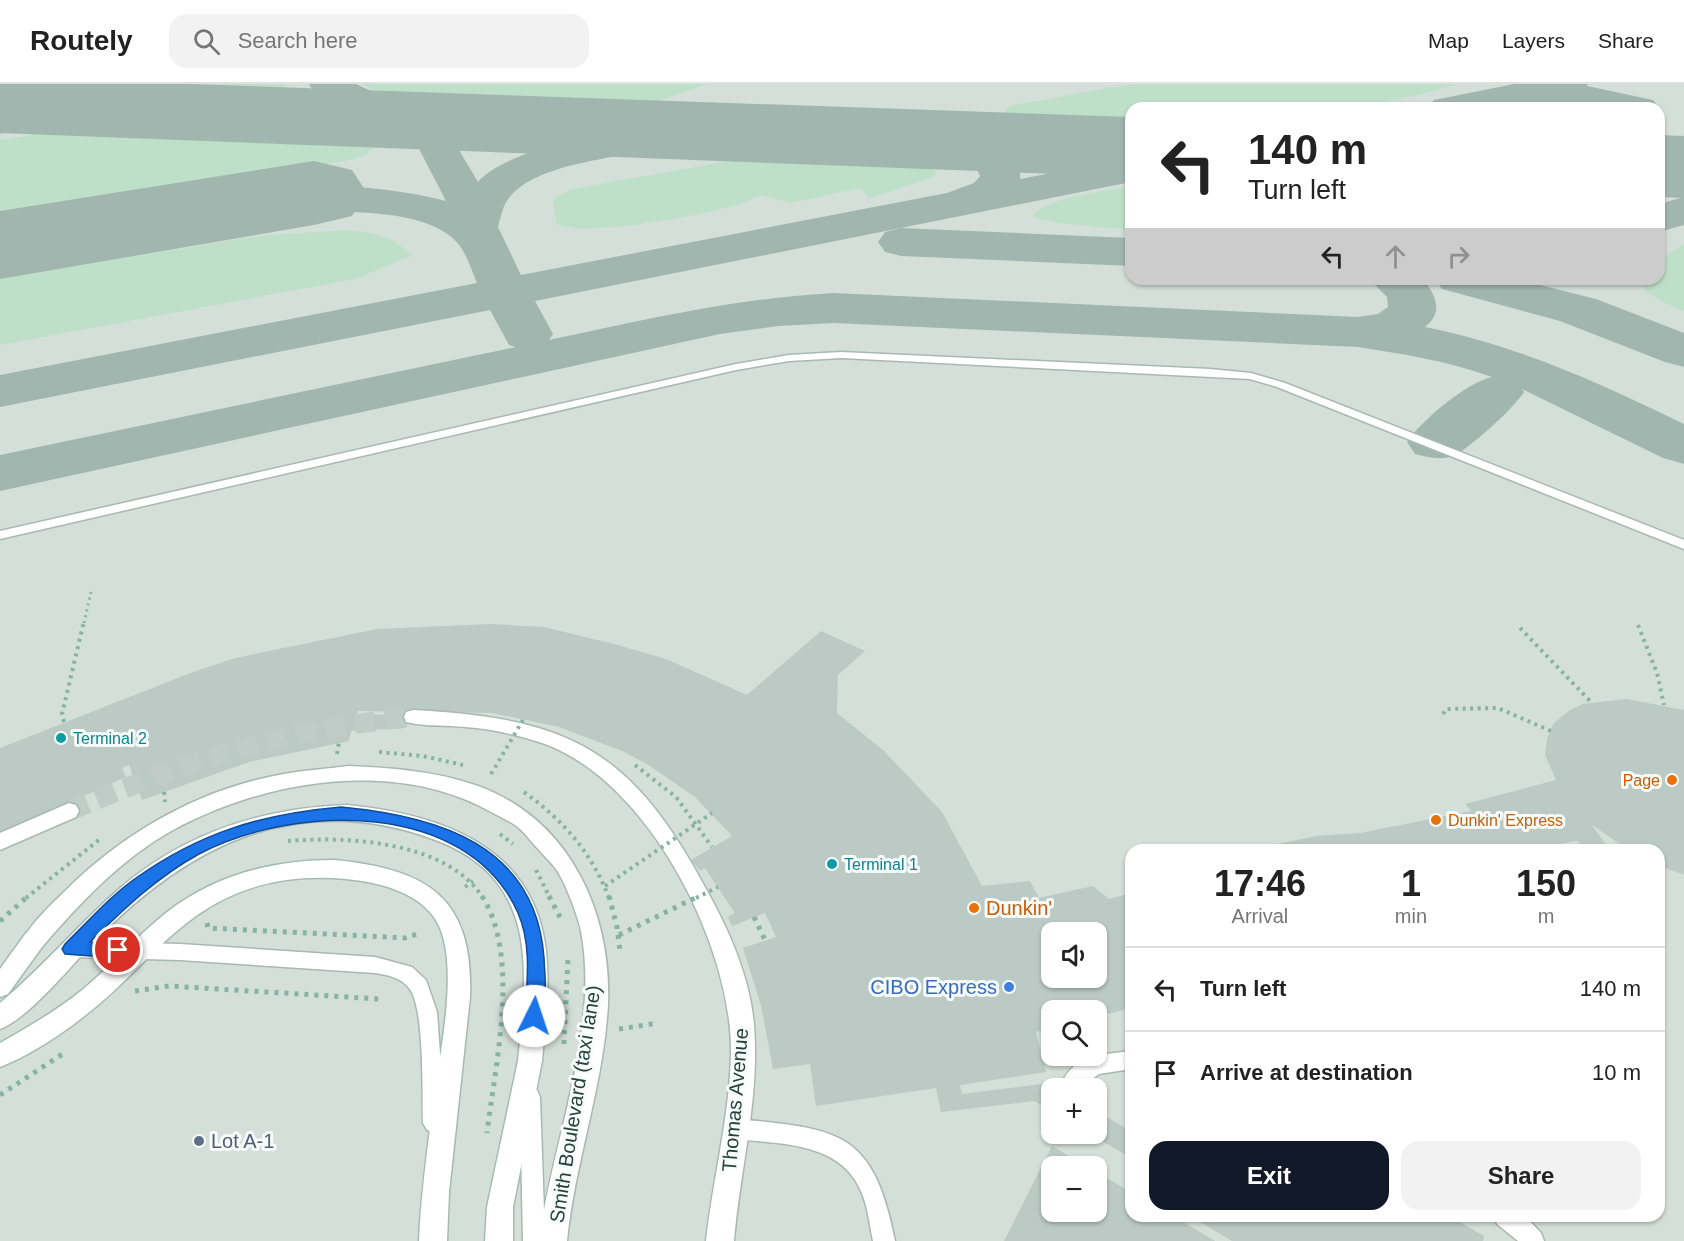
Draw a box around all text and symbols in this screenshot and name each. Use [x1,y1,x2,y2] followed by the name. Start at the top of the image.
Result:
[169,14,589,68] search box
[30,25,133,56] text: Routely
[190,25,223,58] icon: search
[238,28,358,53] text: Search here
[1428,29,1469,52] text: Map
[1502,29,1565,52] text: Layers
[1598,29,1654,52] text: Share
[1149,126,1227,204] icon: left
[1248,126,1367,173] text: 140 m
[1248,175,1346,205] text: Turn left
[1316,240,1349,273] icon: left
[1379,240,1412,273] icon: ahead
[1442,240,1475,273] icon: right
[73,730,147,747] place label: Terminal 2
[54,731,68,745] marker: Terminal 2
[1623,772,1660,789] place label: Page
[1665,773,1679,787] marker: Page
[1448,812,1563,829] place label: Dunkin' Express
[1429,813,1443,827] marker: Dunkin' Express
[844,856,918,873] place label: Terminal 1
[825,857,839,871] marker: Terminal 1
[1214,863,1306,904] text: 17:46
[1401,863,1421,904] text: 1
[1516,863,1576,904] text: 150
[986,897,1052,919] place label: Dunkin'
[967,901,981,915] marker: Dunkin'
[1232,905,1288,927] text: Arrival
[1395,905,1427,927] text: min
[1538,905,1554,927] text: m
[1041,922,1107,1222] map controls
[1041,922,1107,988] button: sound
[92,924,143,975] pin
[101,933,134,966] icon: arrive
[1149,973,1182,1006] icon: left
[870,976,997,998] place label: CIBO Express
[1200,976,1286,1001] text: Turn left
[1580,976,1641,1001] text: 140 m
[1002,980,1016,994] marker: CIBO Express
[502,984,566,1048] position arrow
[545,984,605,1224] street label: Smith Boulevard (taxi lane)
[1041,1000,1107,1066] button: search
[718,1027,752,1173] street label: Thomas Avenue
[1149,1057,1182,1090] icon: arrive
[1200,1060,1413,1085] text: Arrive at destination
[1592,1060,1641,1085] text: 10 m
[1041,1078,1107,1144] button: +
[211,1130,274,1152] place label: Lot A-1
[192,1134,206,1148] marker: Lot A-1
[1149,1141,1389,1210] button: Exit
[1401,1141,1641,1210] button: Share
[1041,1156,1107,1222] button: −

